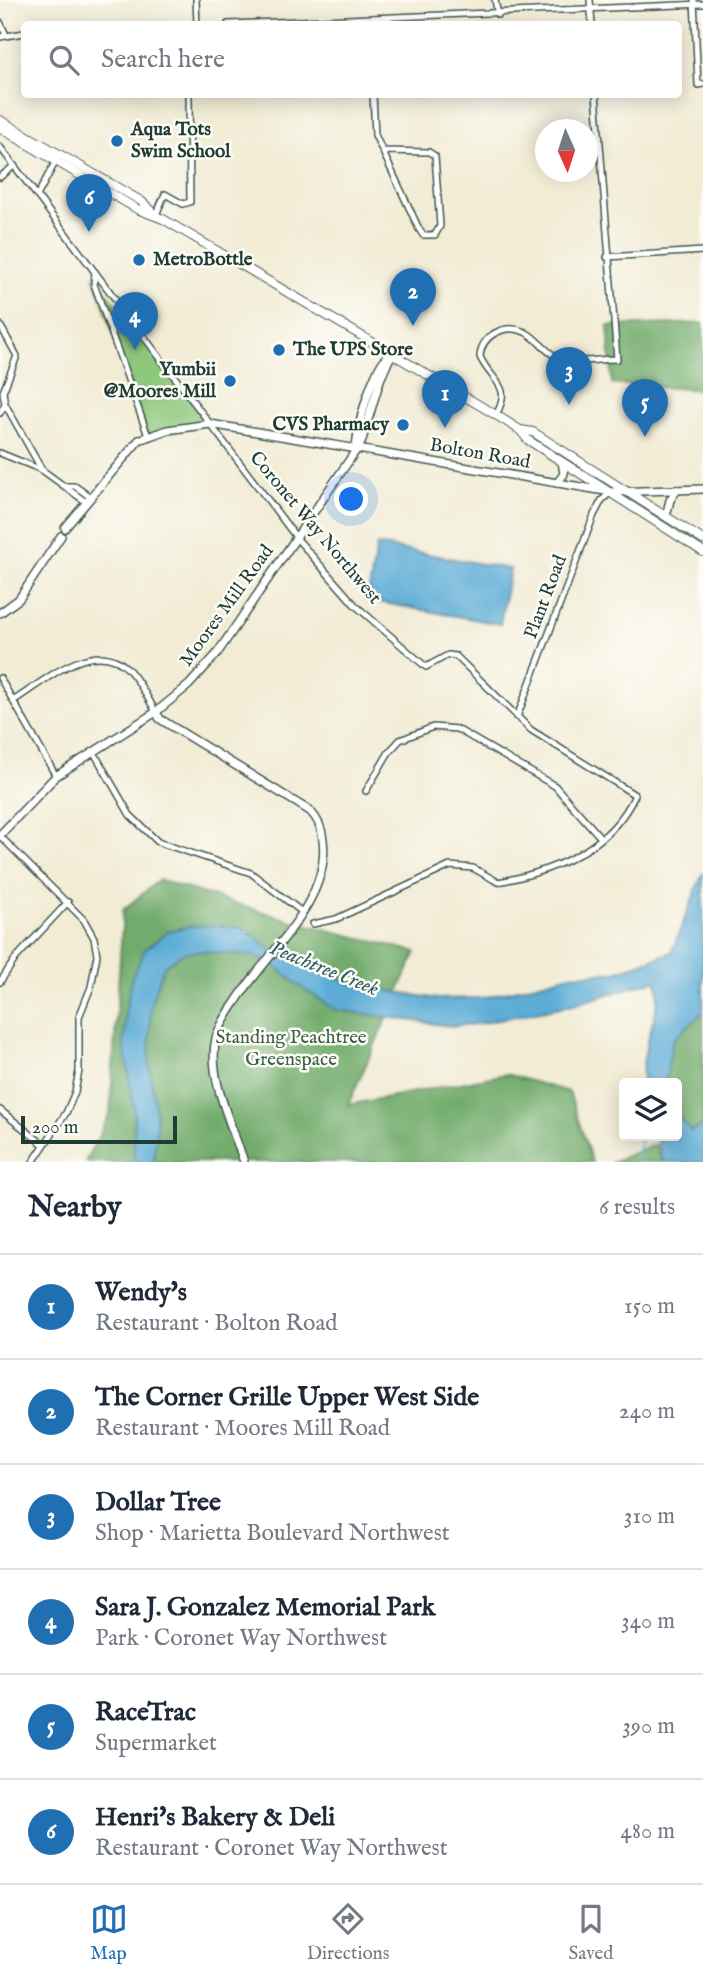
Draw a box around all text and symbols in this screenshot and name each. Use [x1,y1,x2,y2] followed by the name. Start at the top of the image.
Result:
[21,21,682,98] search box
[45,41,83,79] icon: search
[101,43,225,76] text: Search here
[130,118,231,164] place label: Aqua Tots Swim School
[535,119,598,182] north arrow
[109,133,125,149] marker: Aqua Tots Swim School
[66,174,112,232] pin: 6
[153,248,253,272] place label: MetroBottle
[131,252,147,268] marker: MetroBottle
[390,268,436,326] pin: 2
[112,292,158,350] pin: 4
[292,338,413,362] place label: The UPS Store
[271,342,287,358] marker: The UPS Store
[546,347,592,405] pin: 3
[104,358,217,404] place label: Yumbii @Moores Mill
[422,370,468,428] pin: 1
[222,373,238,389] marker: Yumbii @Moores Mill
[622,379,668,437] pin: 5
[272,413,390,437] place label: CVS Pharmacy
[395,417,411,433] marker: CVS Pharmacy
[428,433,533,475] street label: Bolton Road
[244,447,386,610] street label: Coronet Way Northwest
[334,482,368,516] your location
[175,540,280,672] street label: Moores Mill Road
[519,551,573,642] street label: Plant Road
[266,935,383,1003] water label: Peachtree Creek
[215,1026,367,1072] park label: Standing Peachtree Greenspace
[619,1078,682,1141] map controls
[619,1078,682,1141] button: layers
[21,1113,177,1145] scale bar
[32,1116,78,1140] text: 200 m
[28,1189,121,1227] text: Nearby
[599,1193,675,1222] text: 6 results
[95,1276,187,1309] text: Wendy's
[47,1292,55,1321] text: 1
[624,1292,675,1321] text: 150 m
[95,1309,338,1338] text: Restaurant · Bolton Road
[95,1381,479,1414] text: The Corner Grille Upper West Side
[46,1397,56,1426] text: 2
[619,1397,675,1426] text: 240 m
[95,1414,390,1443] text: Restaurant · Moores Mill Road
[95,1486,221,1519] text: Dollar Tree
[47,1502,55,1531] text: 3
[624,1502,675,1531] text: 310 m
[95,1519,450,1548] text: Shop · Marietta Boulevard Northwest
[95,1591,436,1624] text: Sara J. Gonzalez Memorial Park
[45,1607,57,1636] text: 4
[621,1607,675,1636] text: 340 m
[95,1624,387,1653] text: Park · Coronet Way Northwest
[95,1696,196,1729] text: RaceTrac
[47,1712,55,1741] text: 5
[622,1712,675,1741] text: 390 m
[95,1729,217,1758] text: Supermarket
[95,1801,335,1834] text: Henri's Bakery & Deli
[46,1817,56,1846] text: 6
[621,1817,675,1846] text: 480 m
[95,1834,448,1863] text: Restaurant · Coronet Way Northwest
[90,1900,128,1966] tab: Map
[307,1900,389,1966] tab: Directions
[568,1900,613,1966] tab: Saved

